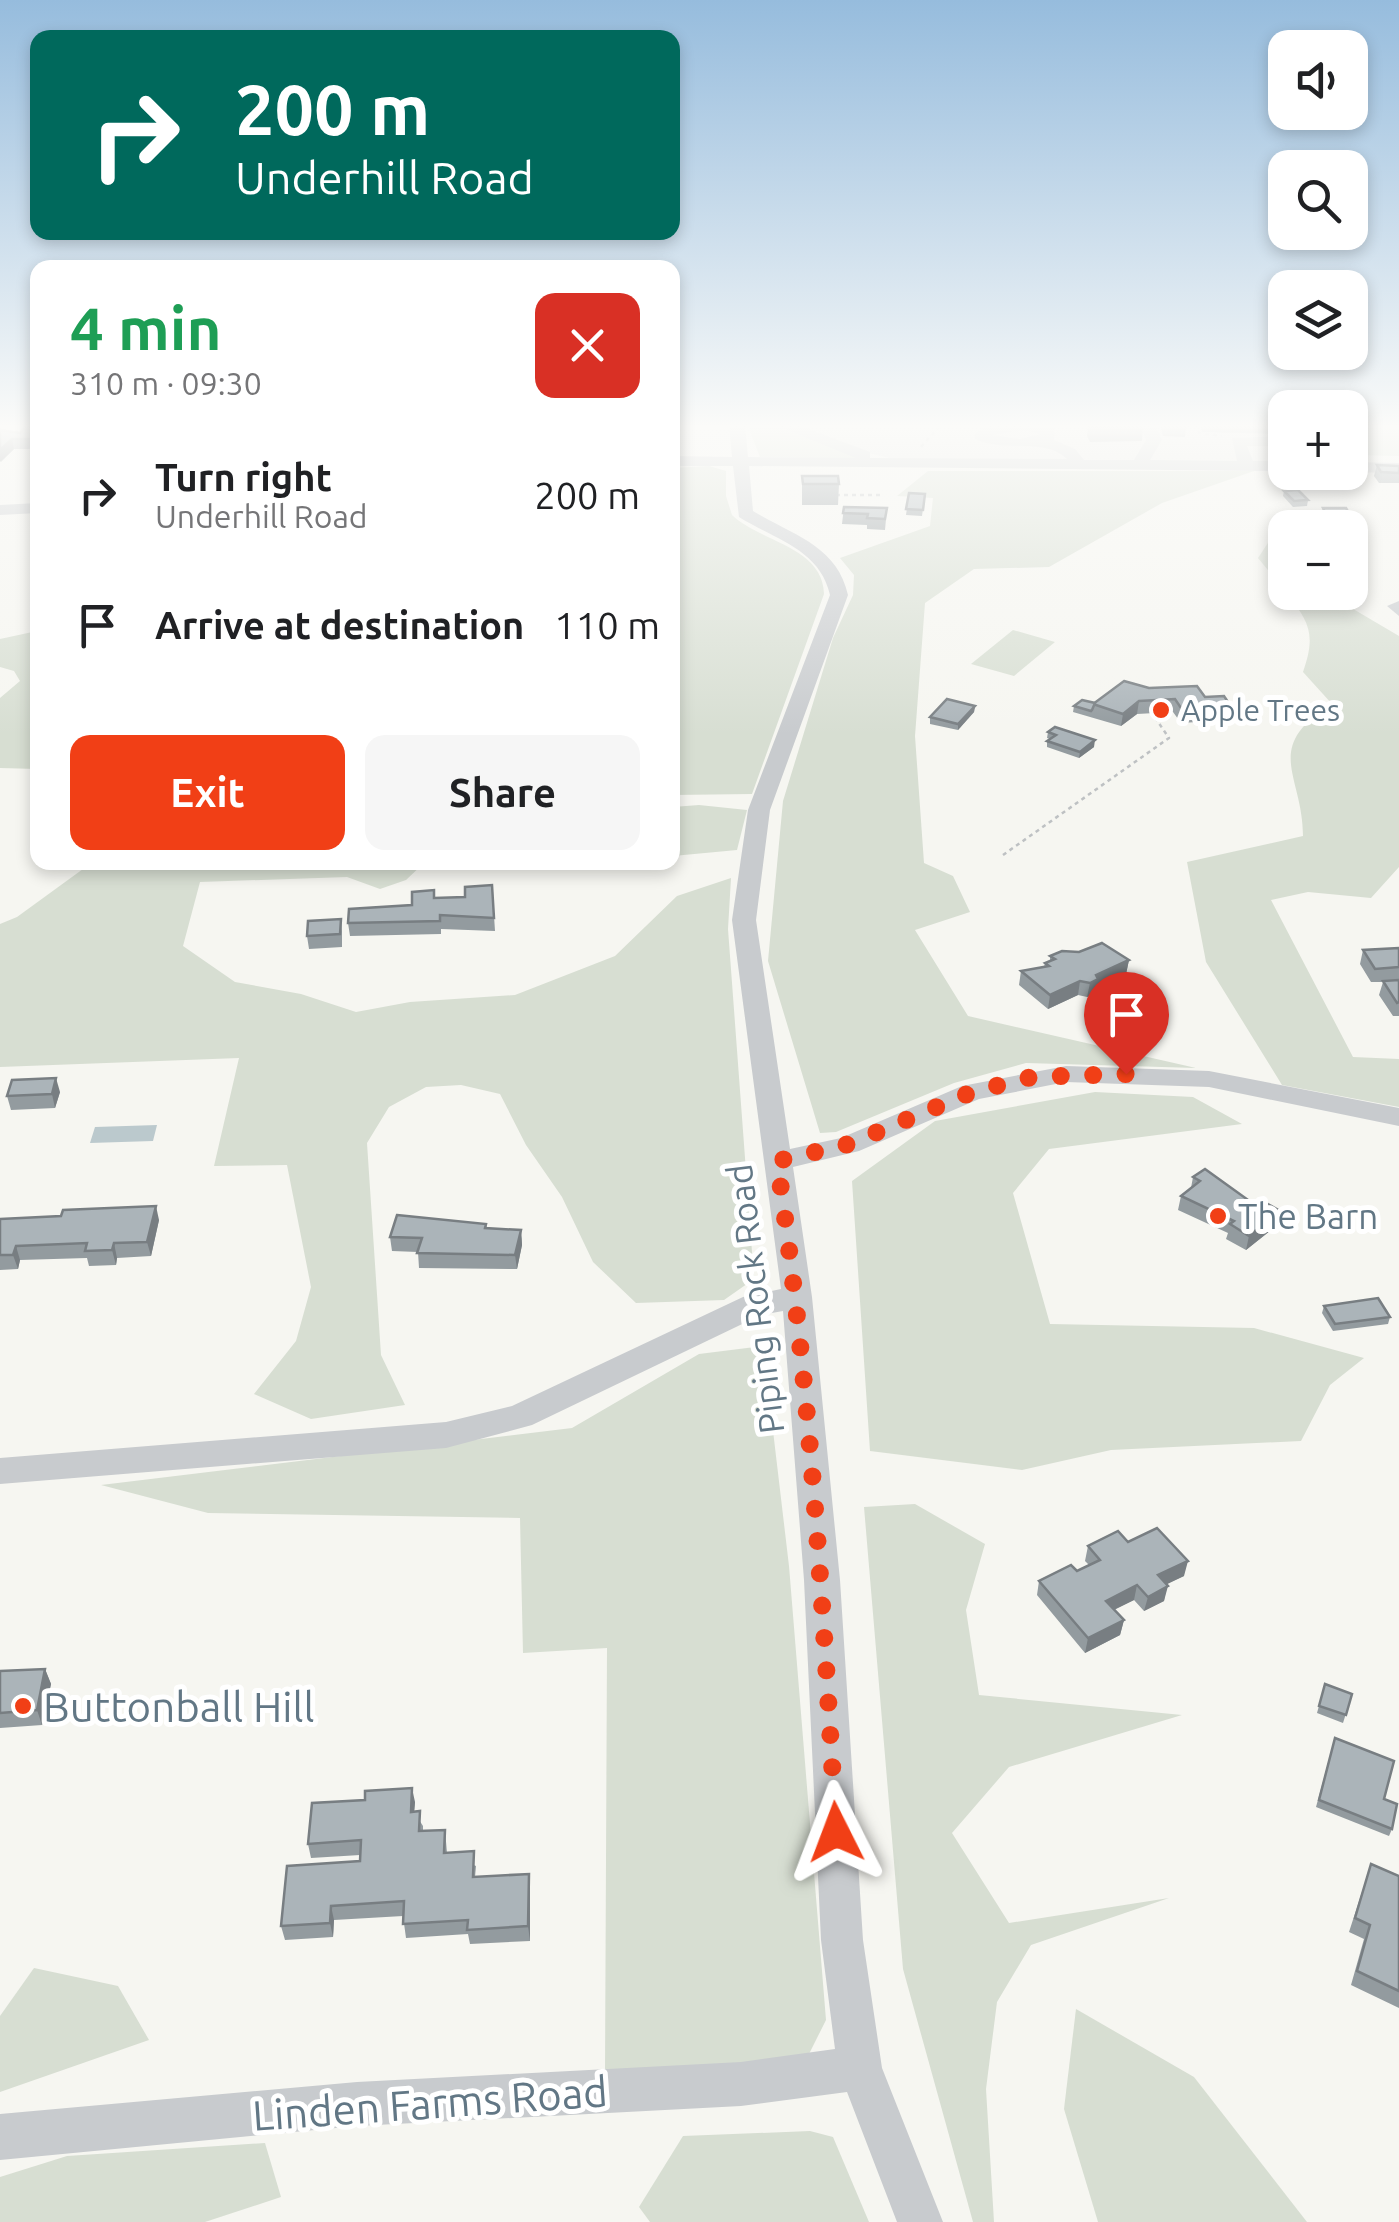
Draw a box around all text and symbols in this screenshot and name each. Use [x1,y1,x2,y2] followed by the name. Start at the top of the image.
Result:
[1268,30,1368,610] map controls
[1268,30,1368,130] button: sound
[70,70,200,200] icon: right
[235,70,430,148] text: 200 m
[1268,150,1368,250] button: search
[235,152,534,203] text: Underhill Road
[1268,270,1368,370] button: layers
[535,293,640,398] button: close
[70,294,222,361] text: 4 min
[70,365,262,401] text: 310 m · 09:30
[1268,390,1368,490] button: +
[155,456,332,498] text: Turn right
[70,468,125,523] icon: right
[534,474,640,516] text: 200 m
[155,498,368,534] text: Underhill Road
[1268,510,1368,610] button: −
[70,598,125,653] icon: arrive
[155,604,524,646] text: Arrive at destination
[554,604,660,646] text: 110 m
[1181,693,1340,727] place label: Apple Trees
[1150,699,1172,721] marker: Apple Trees
[70,735,345,850] button: Exit
[365,735,640,850] button: Share
[1084,972,1169,1075] pin
[1099,987,1154,1042] icon: arrive
[719,1162,791,1436] street label: Piping Rock Road
[1238,1196,1378,1236] place label: The Barn
[1207,1205,1229,1227] marker: The Barn
[43,1683,314,1730] place label: Buttonball Hill
[12,1695,34,1717] marker: Buttonball Hill
[784,1780,888,1884] position arrow
[251,2067,609,2139] street label: Linden Farms Road

